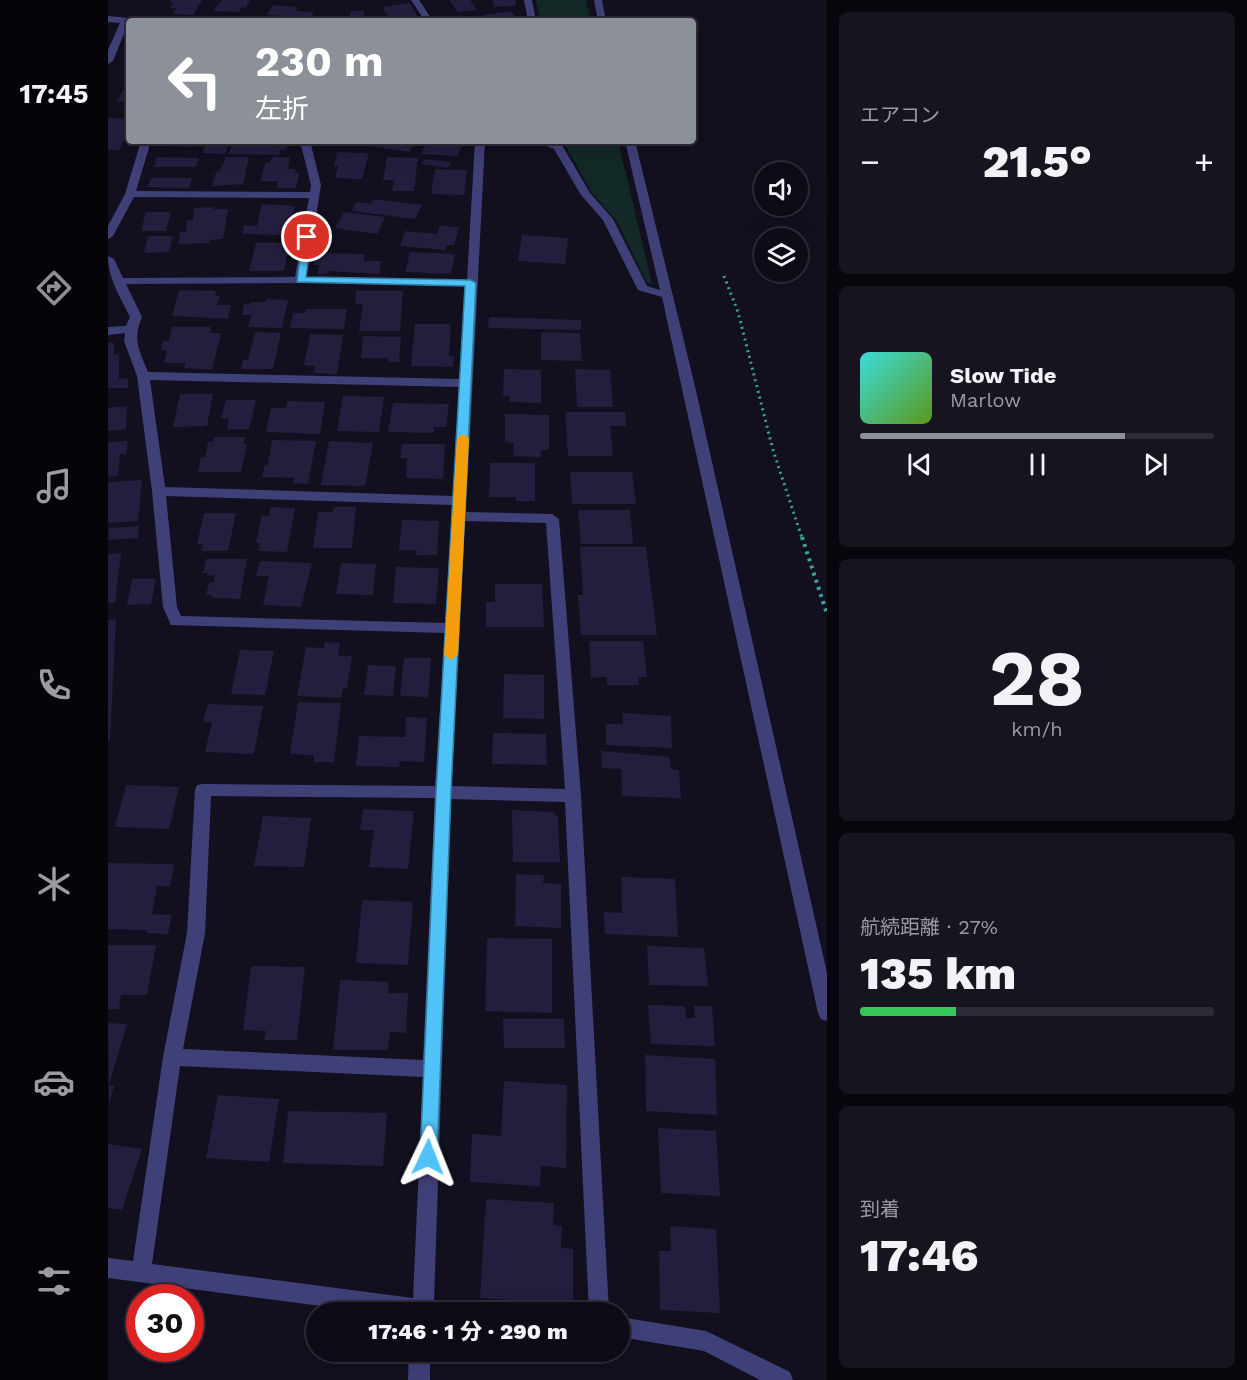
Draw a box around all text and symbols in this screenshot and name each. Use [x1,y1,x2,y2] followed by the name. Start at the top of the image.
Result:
[255,37,384,86] text: 230 m
[156,42,234,120] icon: left
[20,78,88,110] text: 17:45
[255,93,309,125] text: 左折
[860,103,940,127] text: エアコン
[982,135,1092,188] text: 21.5°
[860,142,880,181] text: −
[1194,142,1214,181] text: +
[754,162,808,282] map controls
[754,162,808,216] button: sound
[281,211,332,262] pin
[290,220,323,253] icon: arrive
[754,228,808,282] button: layers
[33,267,75,309] icon: directions
[950,363,1057,388] text: Slow Tide
[950,388,1021,412] text: Marlow
[903,448,936,481] icon: previous
[1021,448,1054,481] icon: pause
[1139,448,1172,481] icon: next
[33,465,75,507] icon: music
[989,632,1085,724] text: 28
[33,664,75,706] icon: phone
[1011,717,1063,741] text: km/h
[33,863,75,905] icon: climate
[860,915,998,939] text: 航続距離 · 27%
[860,947,1016,1000] text: 135 km
[33,1061,75,1103] icon: car
[396,1125,460,1189] position arrow
[860,1197,900,1221] text: 到着
[860,1229,978,1282] text: 17:46
[33,1260,75,1302] icon: filters
[126,1284,204,1362] speed limit sign: 30
[368,1319,568,1344] text: 17:46 · 1 分 · 290 m

